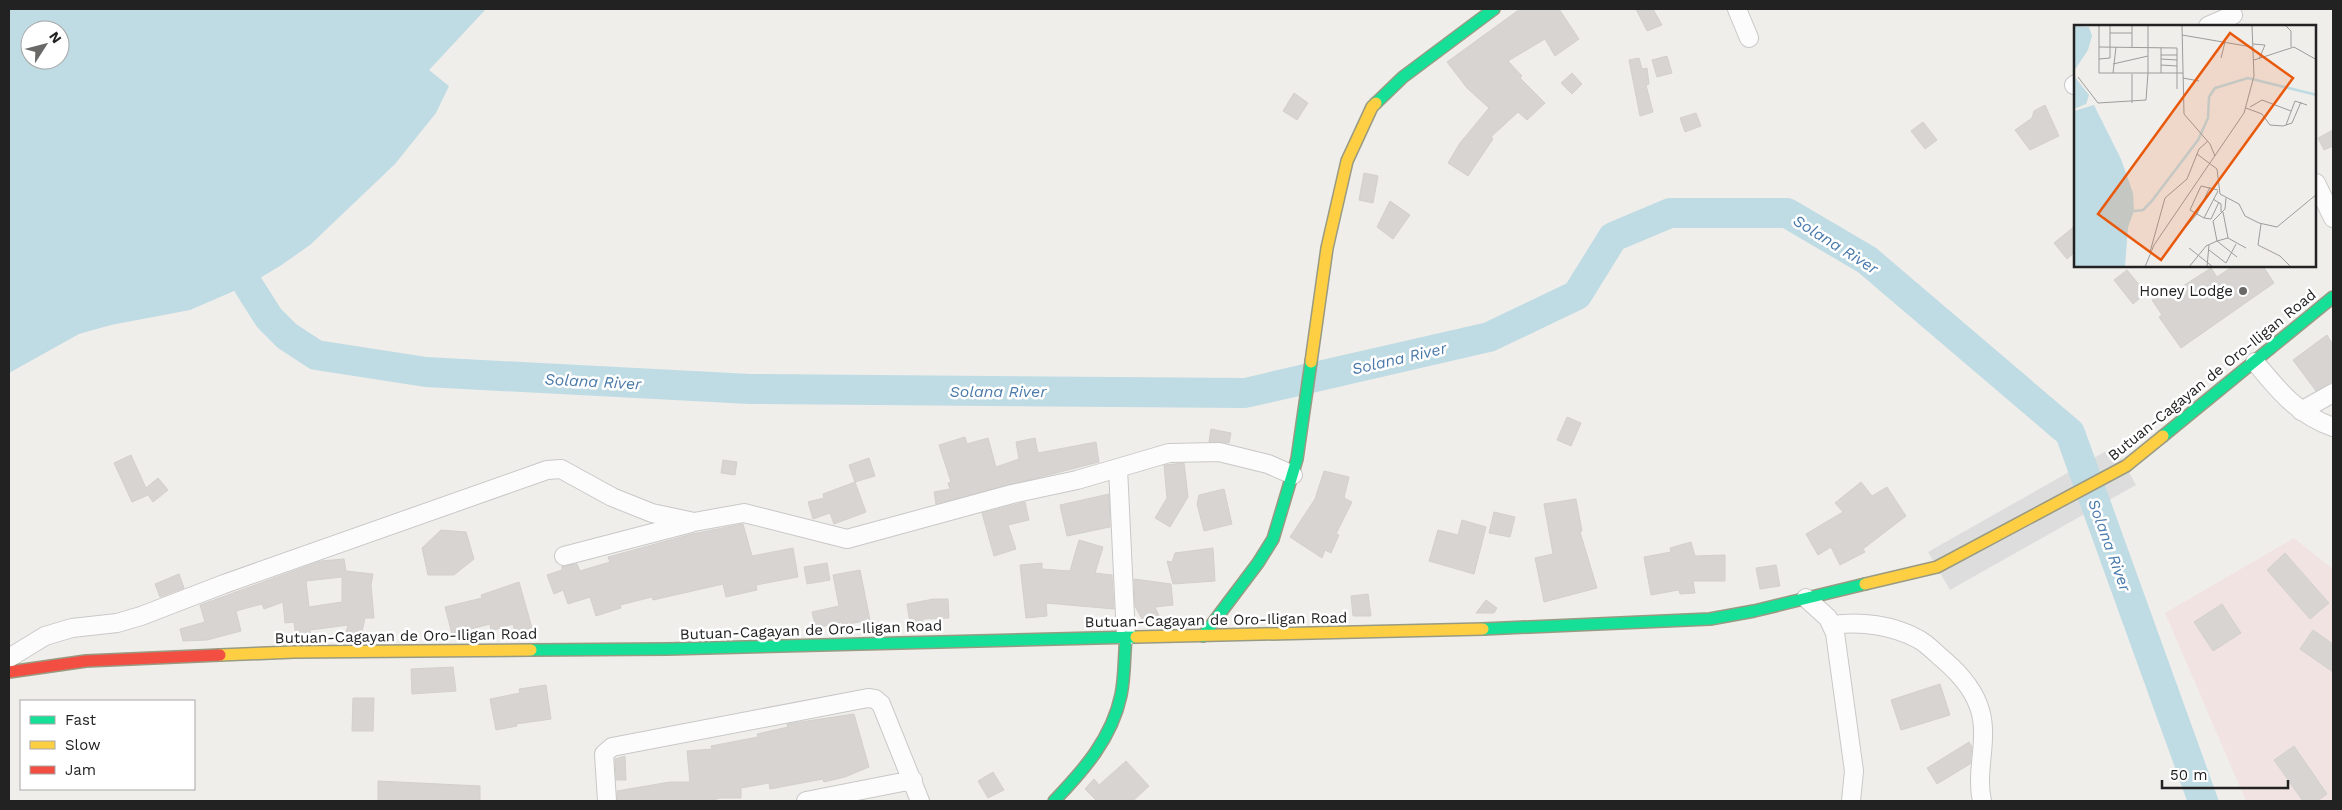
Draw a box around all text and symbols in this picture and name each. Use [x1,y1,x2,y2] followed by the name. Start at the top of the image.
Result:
[20,20,70,70] north arrow
[2074,25,2317,268] inset map
[46,28,65,46] text: N
[1790,211,1883,279] water label: Solana River
[2139,282,2233,300] place label: Honey Lodge
[2104,285,2320,465] street label: Butuan-Cagayan de Oro-Iligan Road
[2237,285,2249,297] marker: Honey Lodge
[1350,338,1449,379] water label: Solana River
[544,369,643,394] water label: Solana River
[950,382,1047,401] water label: Solana River
[2084,496,2135,595] water label: Solana River
[1085,609,1347,631] street label: Butuan-Cagayan de Oro-Iligan Road
[679,616,943,644] street label: Butuan-Cagayan de Oro-Iligan Road
[275,625,537,647] street label: Butuan-Cagayan de Oro-Iligan Road
[20,700,195,790] legend
[65,711,97,729] text: Fast
[65,736,101,754] text: Slow
[2162,758,2288,790] scale bar
[65,761,96,779] text: Jam
[2170,766,2207,784] text: 50 m

